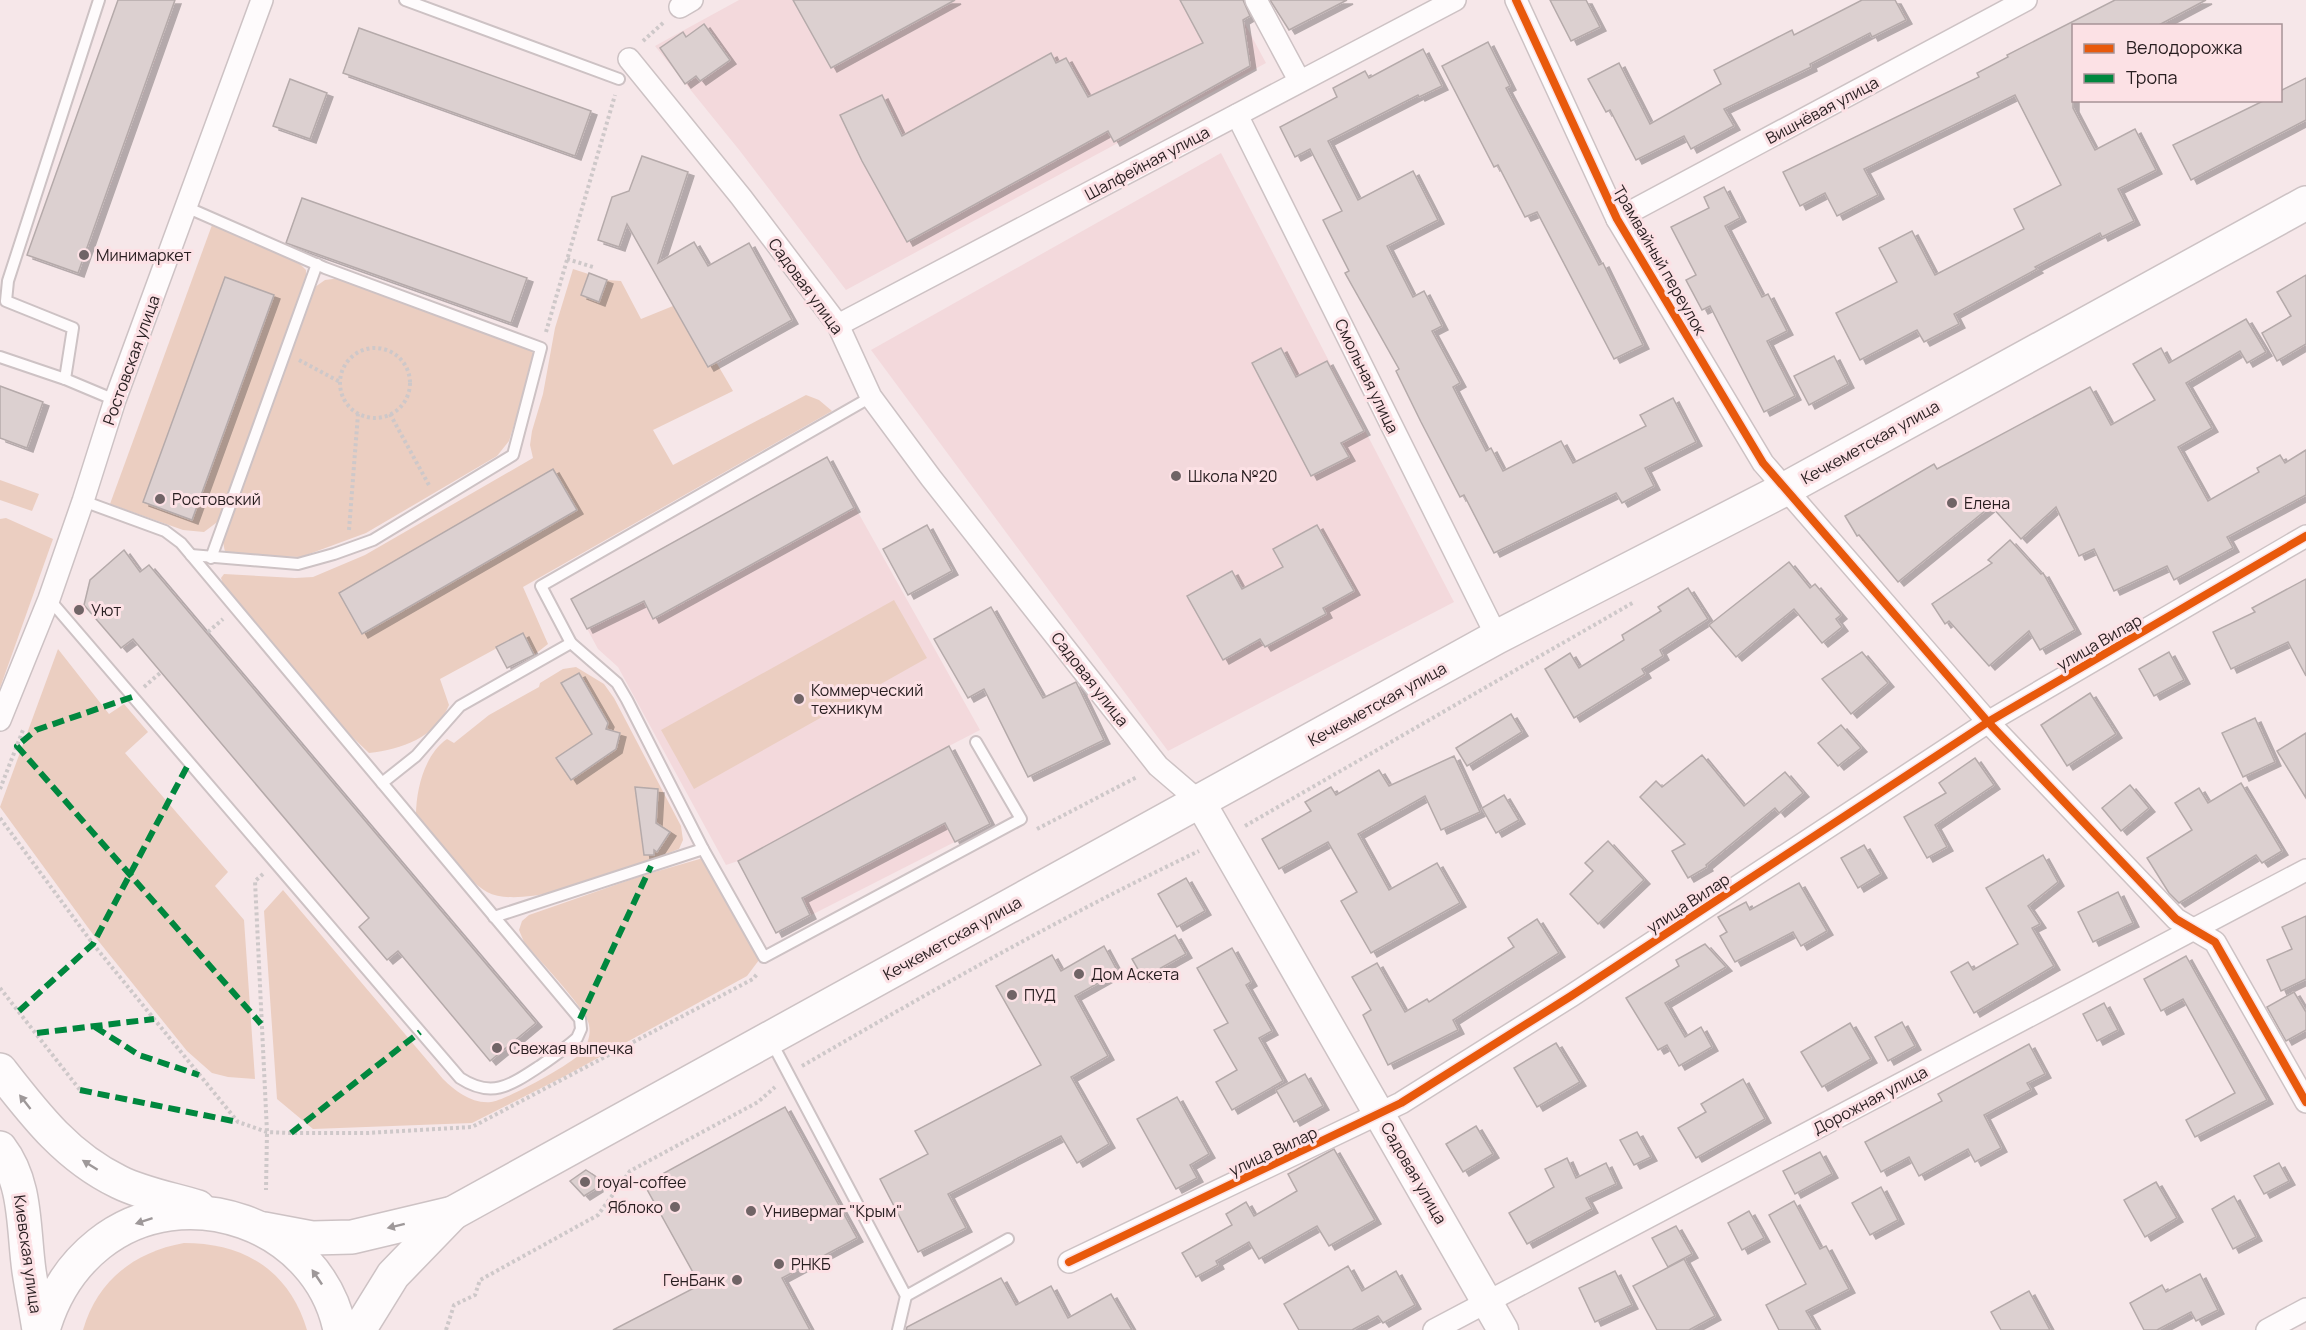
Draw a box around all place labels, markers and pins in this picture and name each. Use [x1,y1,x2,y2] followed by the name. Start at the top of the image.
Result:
[96,244,192,266] place label: Минимаркет
[77,248,91,262] marker: Минимаркет
[1188,465,1278,487] place label: Школа №20
[1169,469,1183,483] marker: Школа №20
[172,488,261,510] place label: Ростовский
[153,492,167,506] marker: Ростовский
[1964,492,2010,514] place label: Елена
[1945,496,1959,510] marker: Елена
[91,599,121,621] place label: Уют
[72,603,86,617] marker: Уют
[811,679,923,719] place label: Коммерческий техникум
[792,692,806,706] marker: Коммерческий техникум
[1091,963,1179,985] place label: Дом Аскета
[1072,967,1086,981] marker: Дом Аскета
[1024,984,1056,1006] place label: ПУД
[1005,988,1019,1002] marker: ПУД
[509,1037,633,1059] place label: Свежая выпечка
[490,1041,504,1055] marker: Свежая выпечка
[597,1171,686,1193] place label: royal-coffee
[578,1175,592,1189] marker: royal-coffee
[608,1196,663,1218] place label: Яблоко
[668,1200,682,1214] marker: Яблоко
[763,1200,903,1222] place label: Универмаг "Крым"
[744,1204,758,1218] marker: Универмаг "Крым"
[791,1253,831,1275] place label: РНКБ
[772,1257,786,1271] marker: РНКБ
[663,1269,726,1291] place label: ГенБанк
[730,1273,744,1287] marker: ГенБанк

